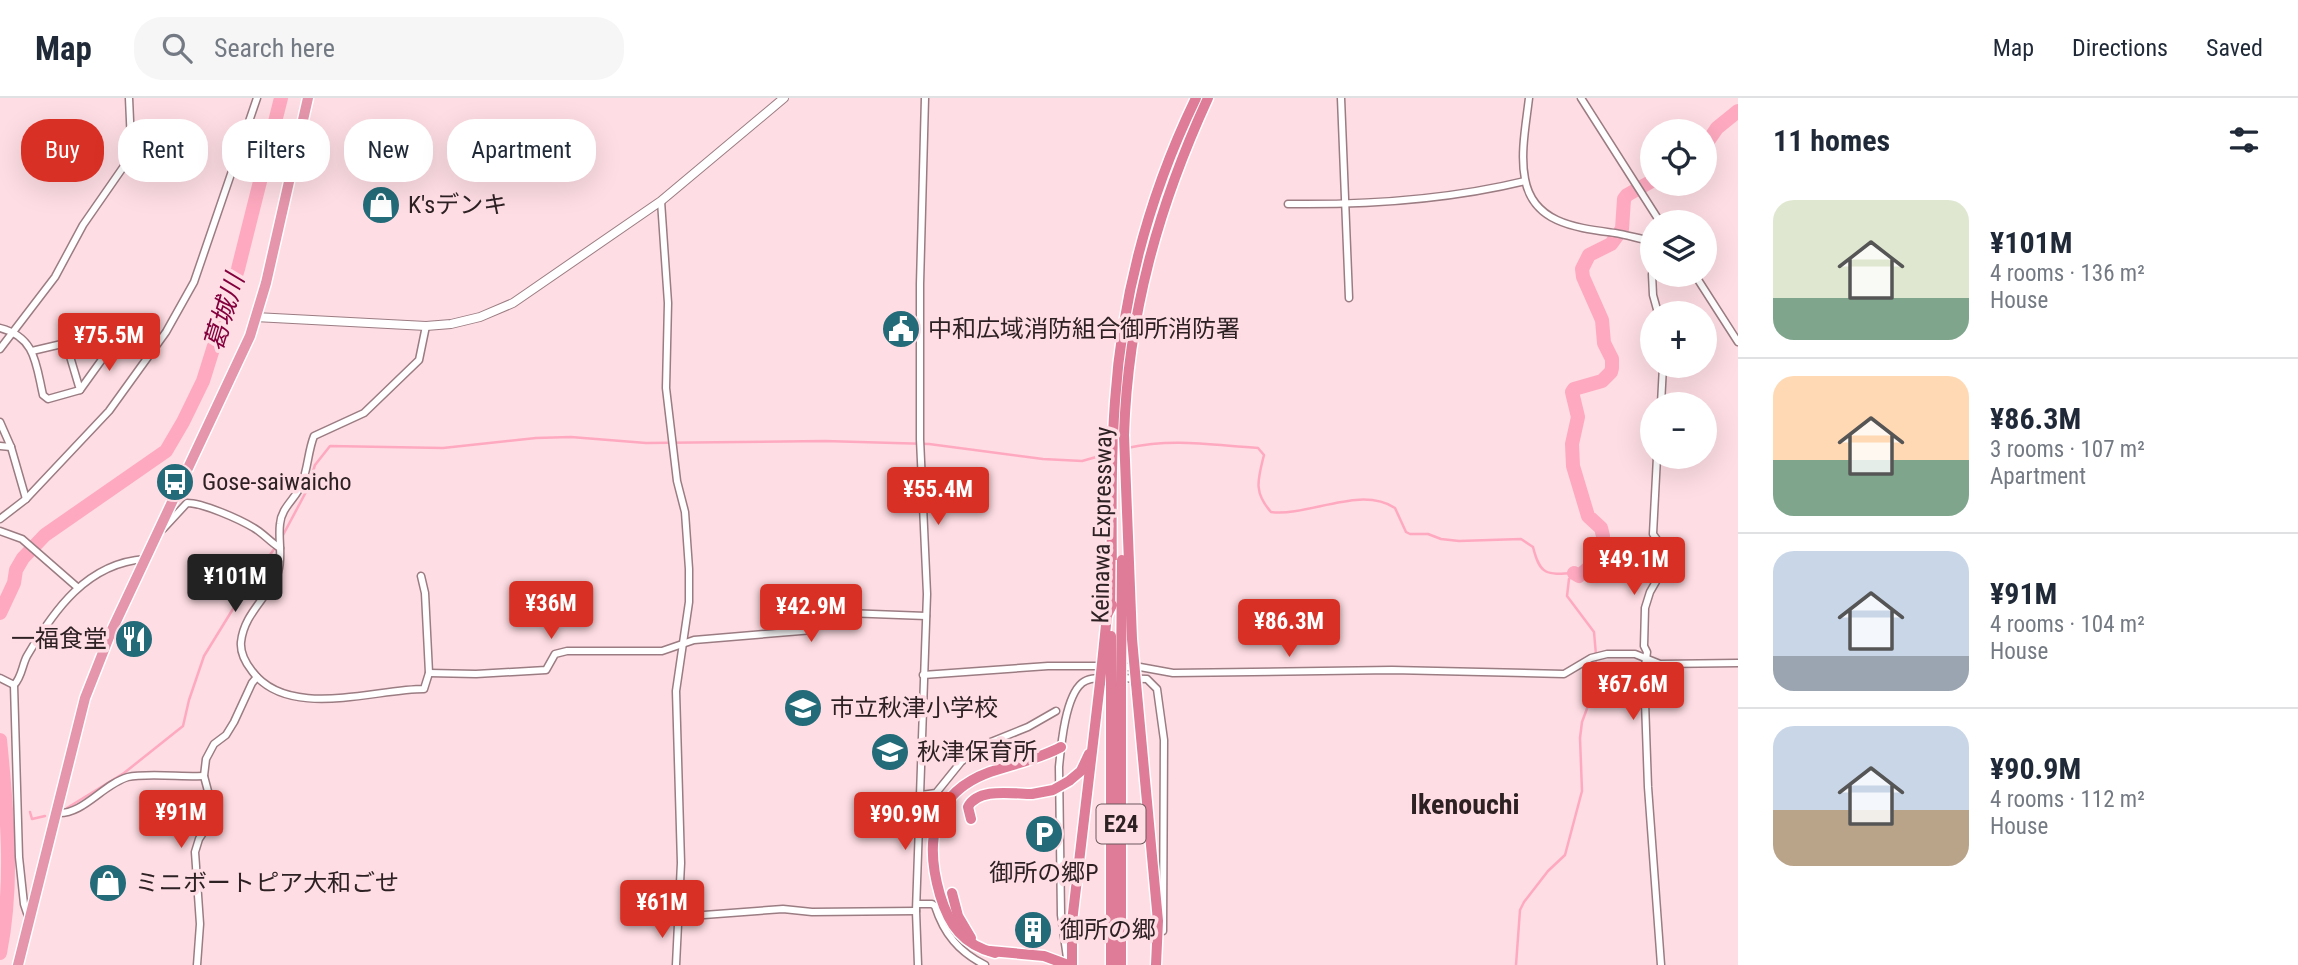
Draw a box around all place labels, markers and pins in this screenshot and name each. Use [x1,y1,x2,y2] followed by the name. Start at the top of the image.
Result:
[360,184,402,226] shop icon: K'sデンキ
[408,191,507,219] place label: K'sデンキ
[880,308,922,350] public building icon: 中和広域消防組合御所消防署
[52,314,166,373] pin: ¥75.5M
[928,315,1240,343] place label: 中和広域消防組合御所消防署
[154,461,196,503] bus stop icon: Gose-saiwaicho
[202,468,352,496] place label: Gose-saiwaicho
[881,468,995,527] pin: ¥55.4M
[1577,538,1691,597] pin: ¥49.1M
[186,554,284,614] pin: ¥101M
[510,582,592,641] pin: ¥36M
[754,584,868,644] pin: ¥42.9M
[1232,600,1346,659] pin: ¥86.3M
[113,618,155,660] restaurant icon: 一福食堂
[11,625,107,653] place label: 一福食堂
[1576,662,1690,722] pin: ¥67.6M
[782,687,824,729] school or university icon: 市立秋津小学校
[830,694,998,722] place label: 市立秋津小学校
[869,731,911,773] school or university icon: 秋津保育所
[917,738,1037,766] place label: 秋津保育所
[140,790,222,850] pin: ¥91M
[848,792,962,852] pin: ¥90.9M
[1023,813,1065,855] parking icon: 御所の郷P
[989,859,1099,887] place label: 御所の郷P
[87,862,129,904] shop icon: ミニボートピア大和ごせ
[135,869,399,897] place label: ミニボートピア大和ごせ
[621,880,703,940] pin: ¥61M
[1012,909,1054,951] building icon: 御所の郷
[1060,916,1156,944] place label: 御所の郷

